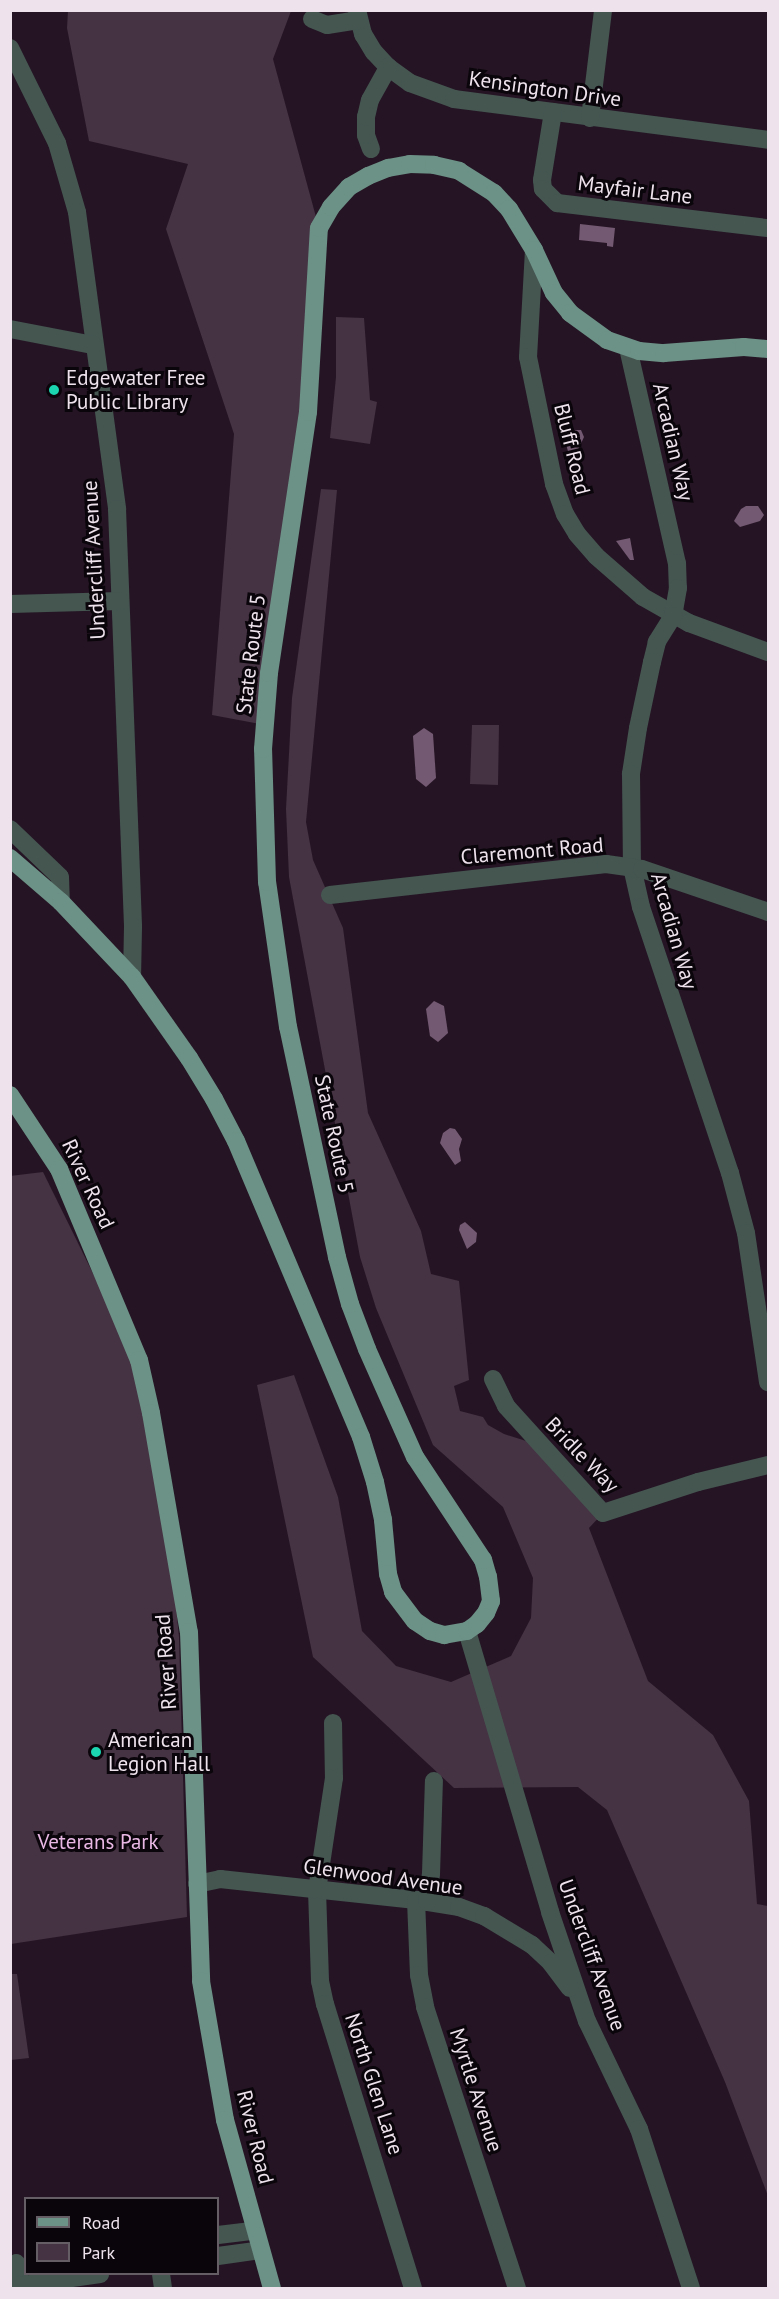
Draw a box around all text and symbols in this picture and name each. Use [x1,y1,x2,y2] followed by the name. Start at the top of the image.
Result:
[467,66,623,112] street label: Kensington Drive
[576,170,694,210] street label: Mayfair Lane
[66,365,206,415] place label: Edgewater Free Public Library
[647,380,699,504] street label: Arcadian Way
[47,383,61,397] marker: Edgewater Free Public Library
[549,401,595,497] street label: Bluff Road
[77,479,111,641] street label: Undercliff Avenue
[231,593,271,715] street label: State Route 5
[460,832,604,870] street label: Claremont Road
[645,870,703,992] street label: Arcadian Way
[309,1072,359,1196] street label: State Route 5
[56,1135,120,1233] street label: River Road
[540,1412,624,1498] street label: Bridle Way
[150,1613,182,1711] street label: River Road
[108,1727,210,1777] place label: American Legion Hall
[89,1745,103,1759] marker: American Legion Hall
[37,1829,159,1855] park label: Veterans Park
[301,1853,465,1901] street label: Glenwood Avenue
[553,1875,631,2035] street label: Undercliff Avenue
[339,2010,409,2158] street label: North Glen Lane
[444,2025,508,2155] street label: Myrtle Avenue
[231,2087,279,2187] street label: River Road
[24,2197,219,2275] legend
[82,2211,120,2234] text: Road
[82,2241,115,2264] text: Park

